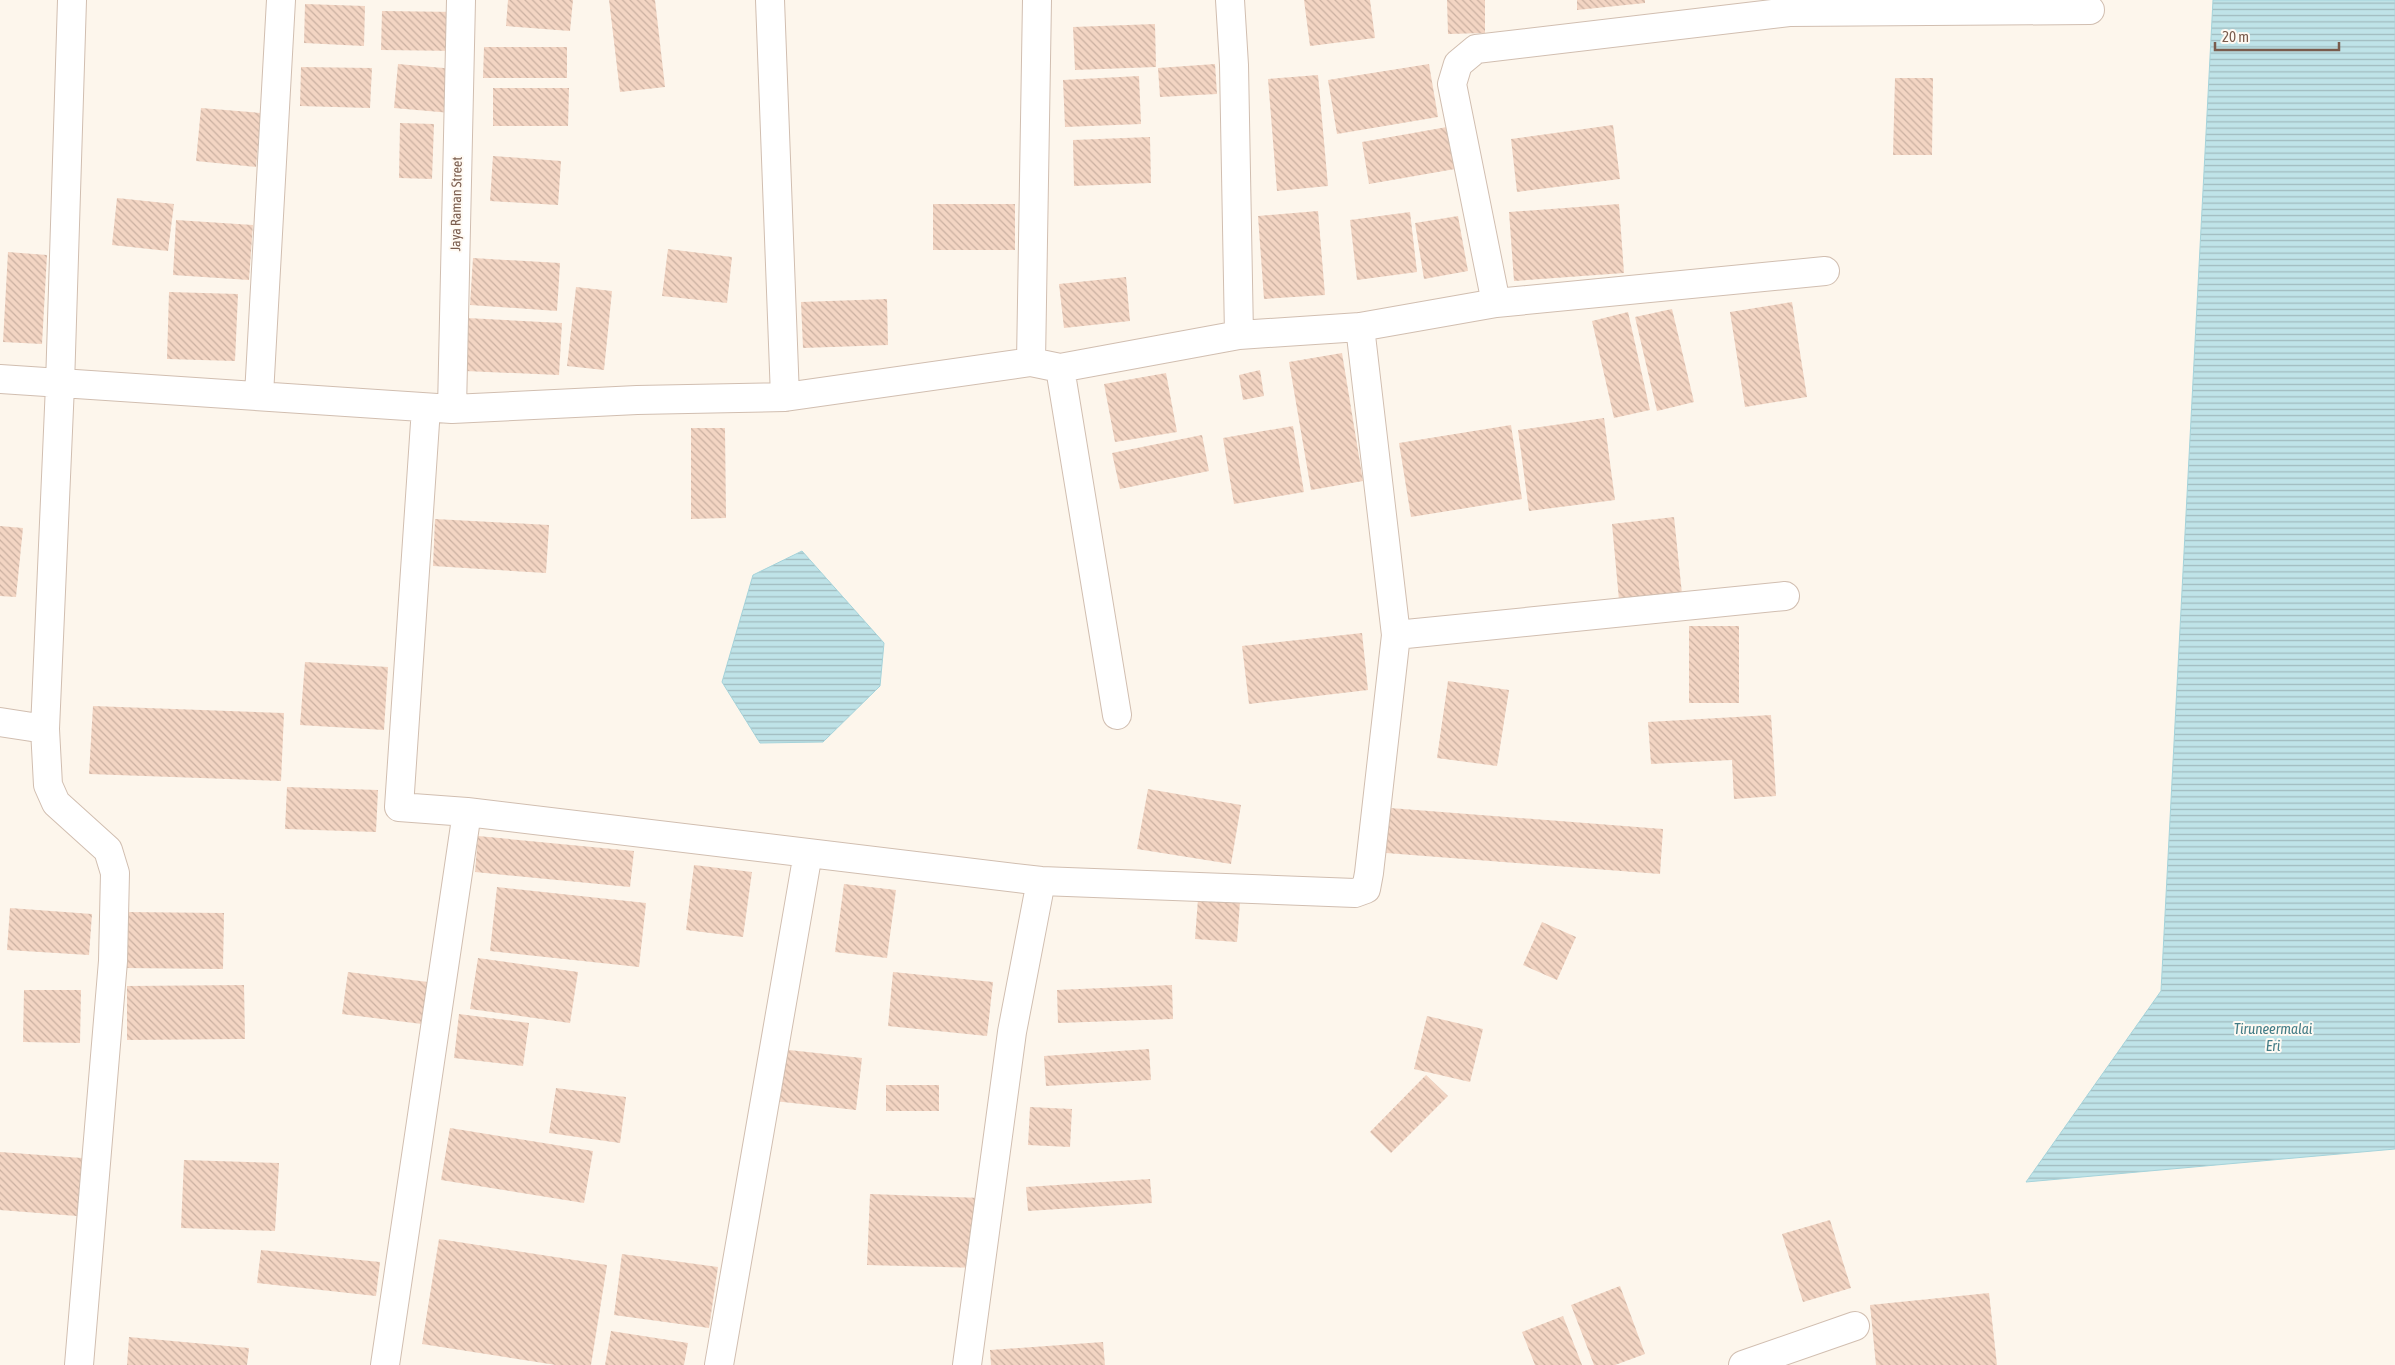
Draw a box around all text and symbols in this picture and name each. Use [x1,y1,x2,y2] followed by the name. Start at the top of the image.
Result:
[2215,20,2339,52] scale bar
[2222,28,2249,45] text: 20 m
[447,157,465,251] street label: Jaya Raman Street
[2234,1020,2313,1054] water label: Tiruneermalai Eri

